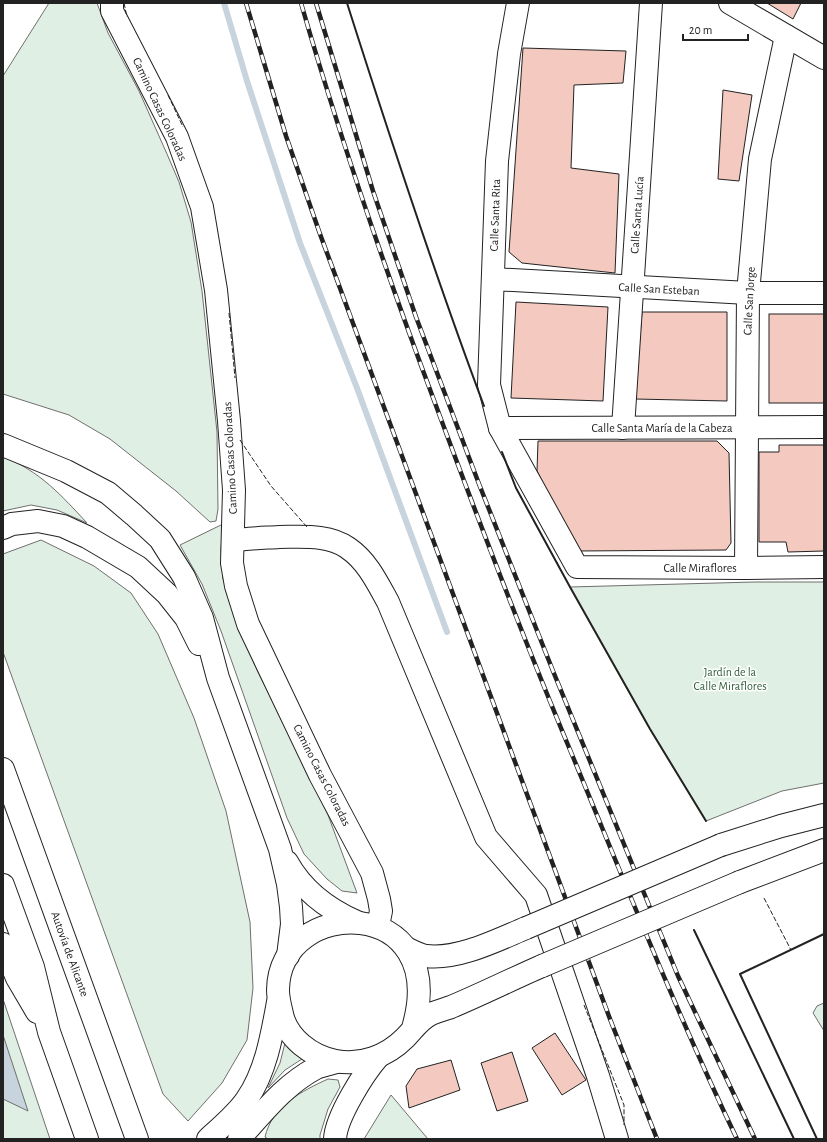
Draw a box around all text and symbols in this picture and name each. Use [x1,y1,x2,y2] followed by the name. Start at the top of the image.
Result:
[683,16,748,42] scale bar
[689,24,712,36] text: 20 m
[131,55,189,163] street label: Camino Casas Coloradas
[628,175,646,254] street label: Calle Santa Lucía
[488,178,502,251] street label: Calle Santa Rita
[741,266,757,336] street label: Calle San Jorge
[618,281,700,297] street label: Calle San Esteban
[221,401,239,515] street label: Camino Casas Coloradas
[592,422,733,434] street label: Calle Santa María de la Cabeza
[663,562,737,574] street label: Calle Miraflores
[693,666,767,692] park label: Jardín de la Calle Miraflores
[291,722,353,828] street label: Camino Casas Coloradas
[49,910,91,998] street label: Autovía de Alicante

